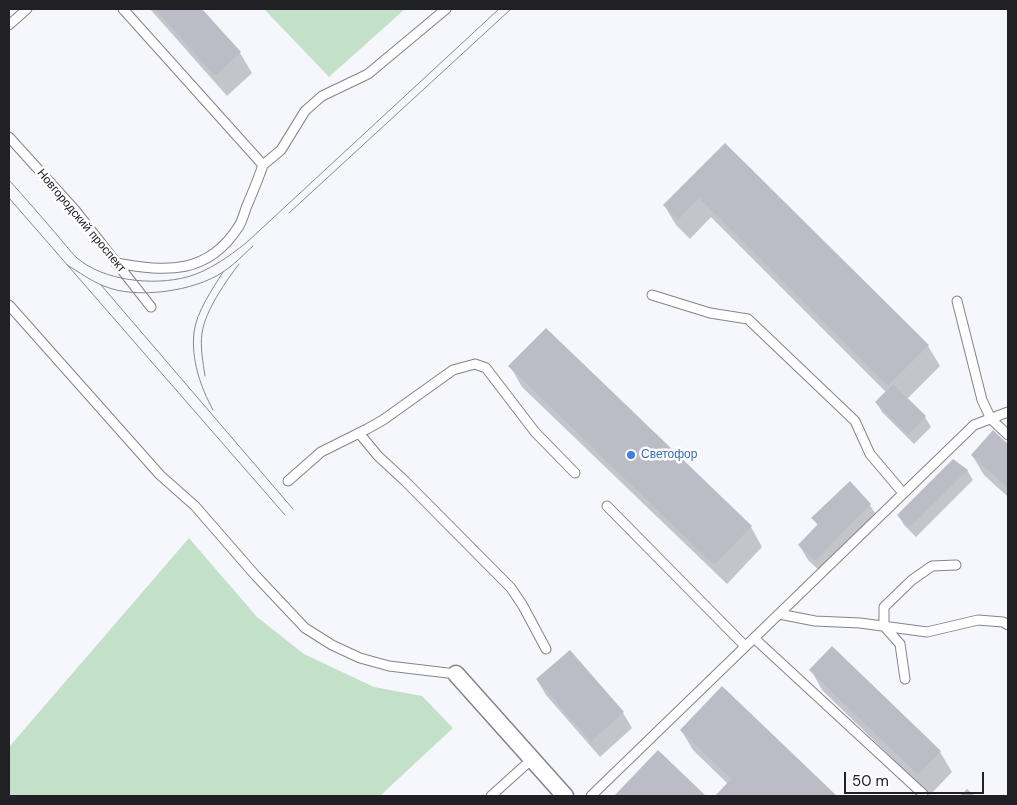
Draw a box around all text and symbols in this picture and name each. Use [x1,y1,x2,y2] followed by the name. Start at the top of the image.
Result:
[34,166,128,276] street label: Новгородский проспект
[641,448,697,462] place label: Светофор
[625,449,637,461] marker: Светофор
[847,762,987,794] scale bar
[852,771,889,791] text: 50 m

